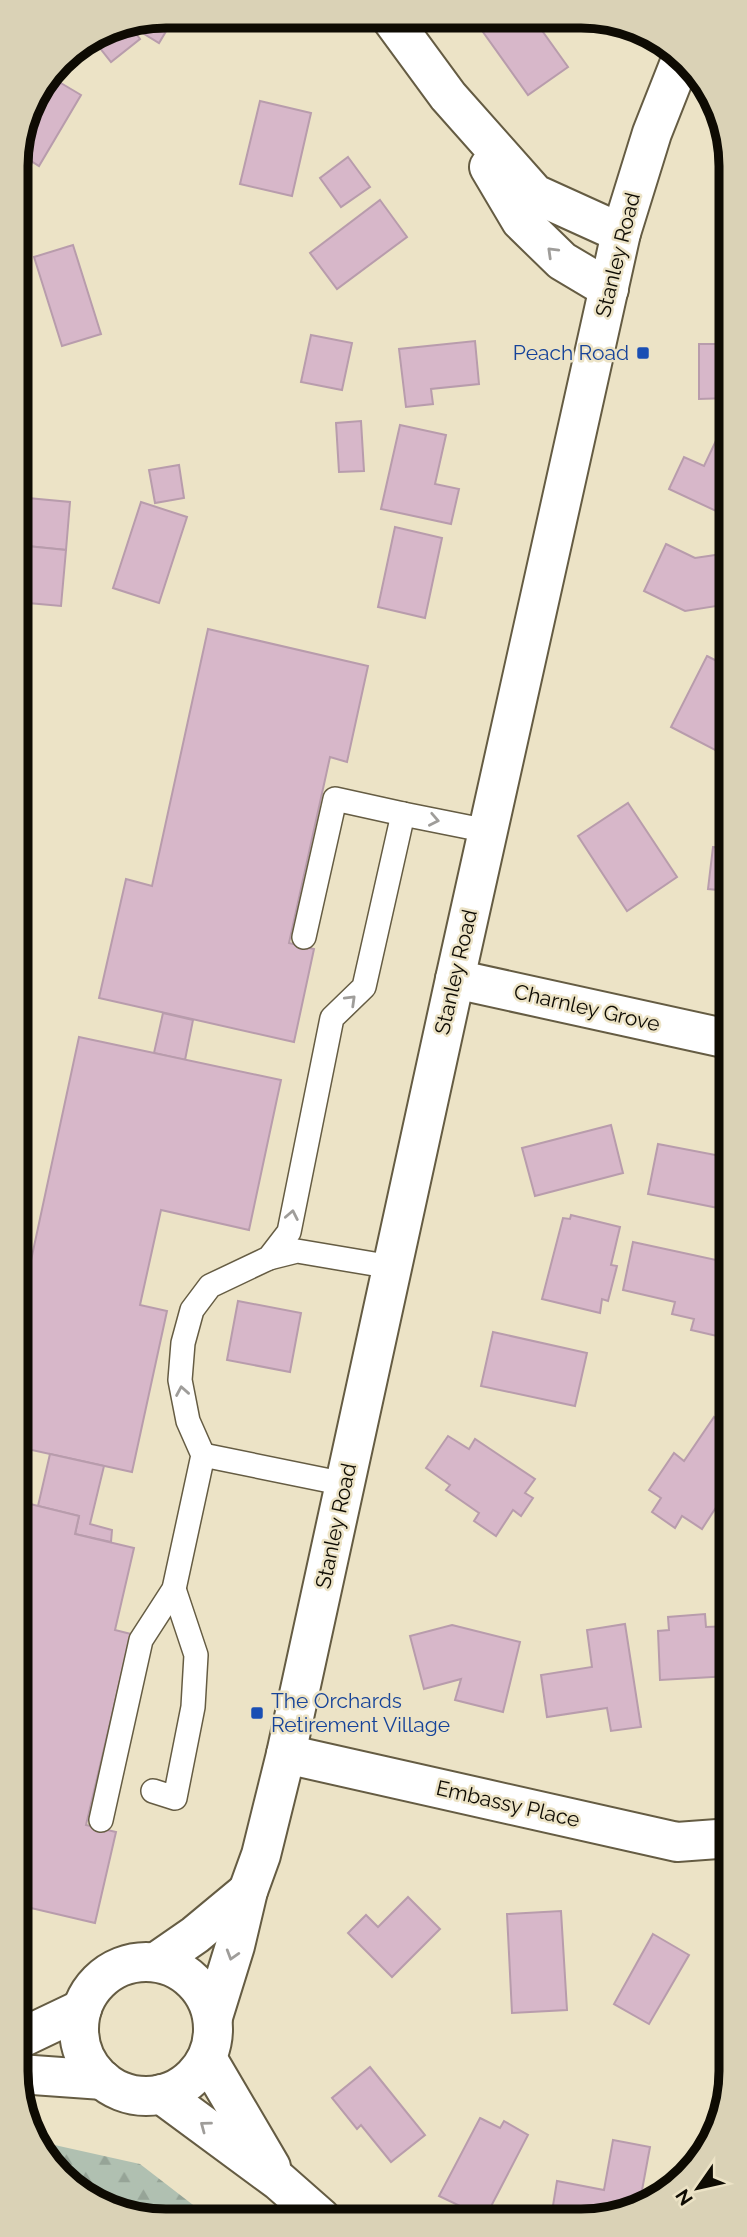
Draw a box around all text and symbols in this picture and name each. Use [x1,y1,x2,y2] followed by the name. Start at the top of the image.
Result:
[590,190,645,320] street label: Stanley Road
[547,247,560,260] one-way arrow
[513,340,629,365] place label: Peach Road
[635,345,651,361] marker: Peach Road
[428,811,440,826] one-way arrow
[429,907,482,1037] street label: Stanley Road
[512,979,662,1036] street label: Charnley Grove
[343,995,356,1008] one-way arrow
[284,1209,299,1221] one-way arrow
[175,1385,190,1396] one-way arrow
[310,1461,361,1591] street label: Stanley Road
[271,1688,450,1737] place label: The Orchards Retirement Village
[249,1705,265,1721] marker: The Orchards Retirement Village
[434,1775,582,1832] street label: Embassy Place
[225,1948,240,1960] one-way arrow
[200,2121,212,2134] one-way arrow
[663,2153,733,2223] north arrow
[671,2185,697,2210] text: N

